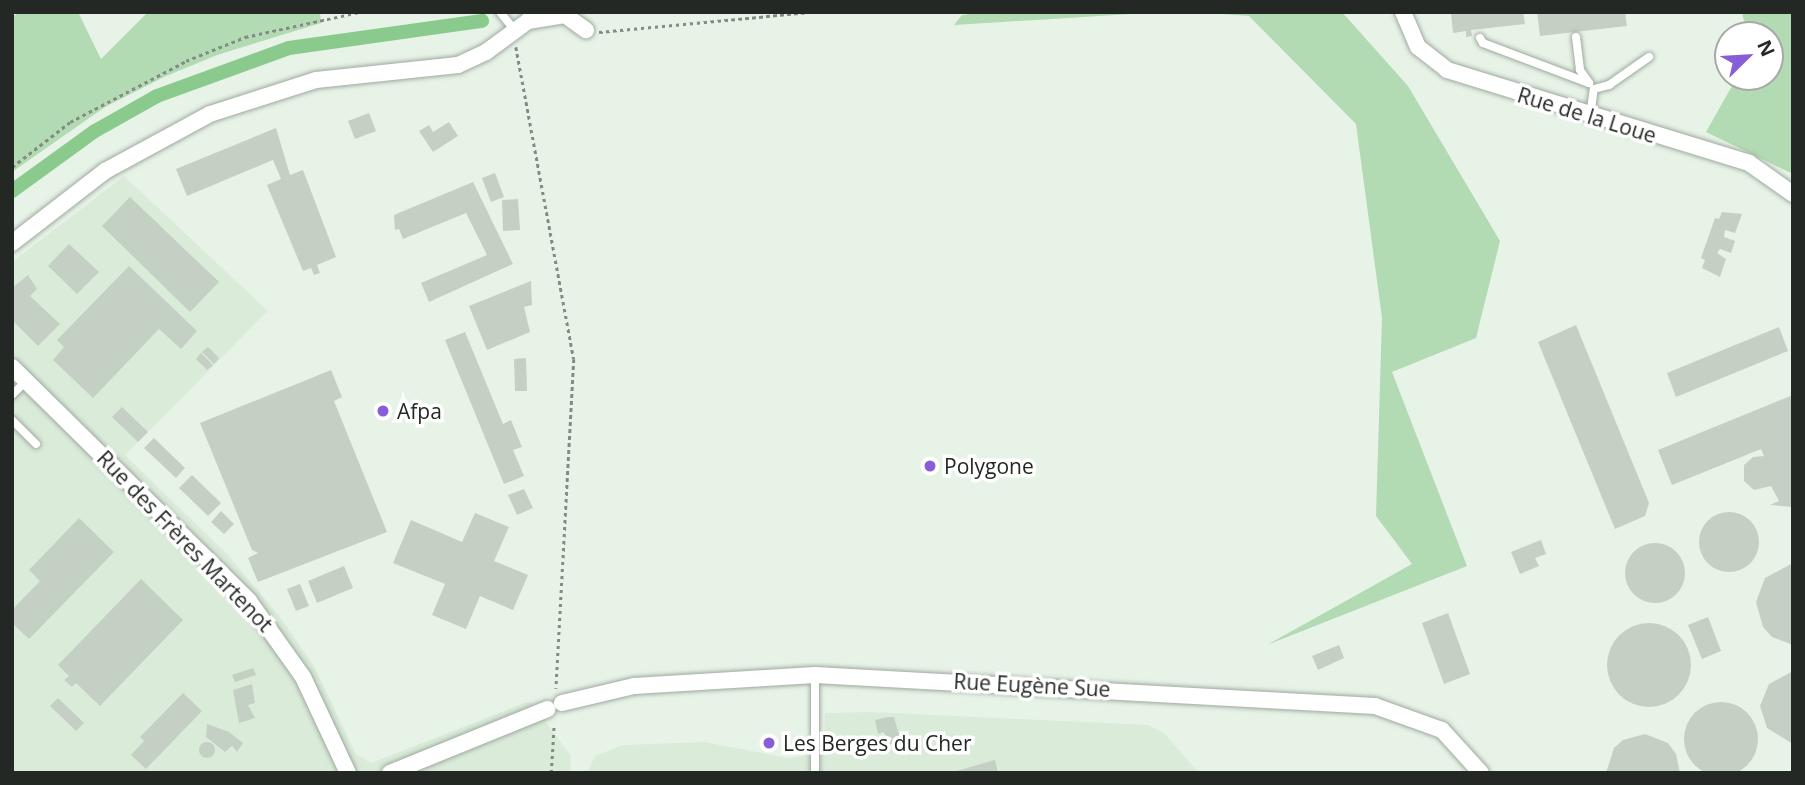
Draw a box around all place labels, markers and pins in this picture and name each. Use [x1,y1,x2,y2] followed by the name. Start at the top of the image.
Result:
[397,398,442,424] place label: Afpa
[375,403,391,419] marker: Afpa
[944,453,1034,479] place label: Polygone
[922,458,938,474] marker: Polygone
[783,730,971,756] place label: Les Berges du Cher
[761,735,777,751] marker: Les Berges du Cher

